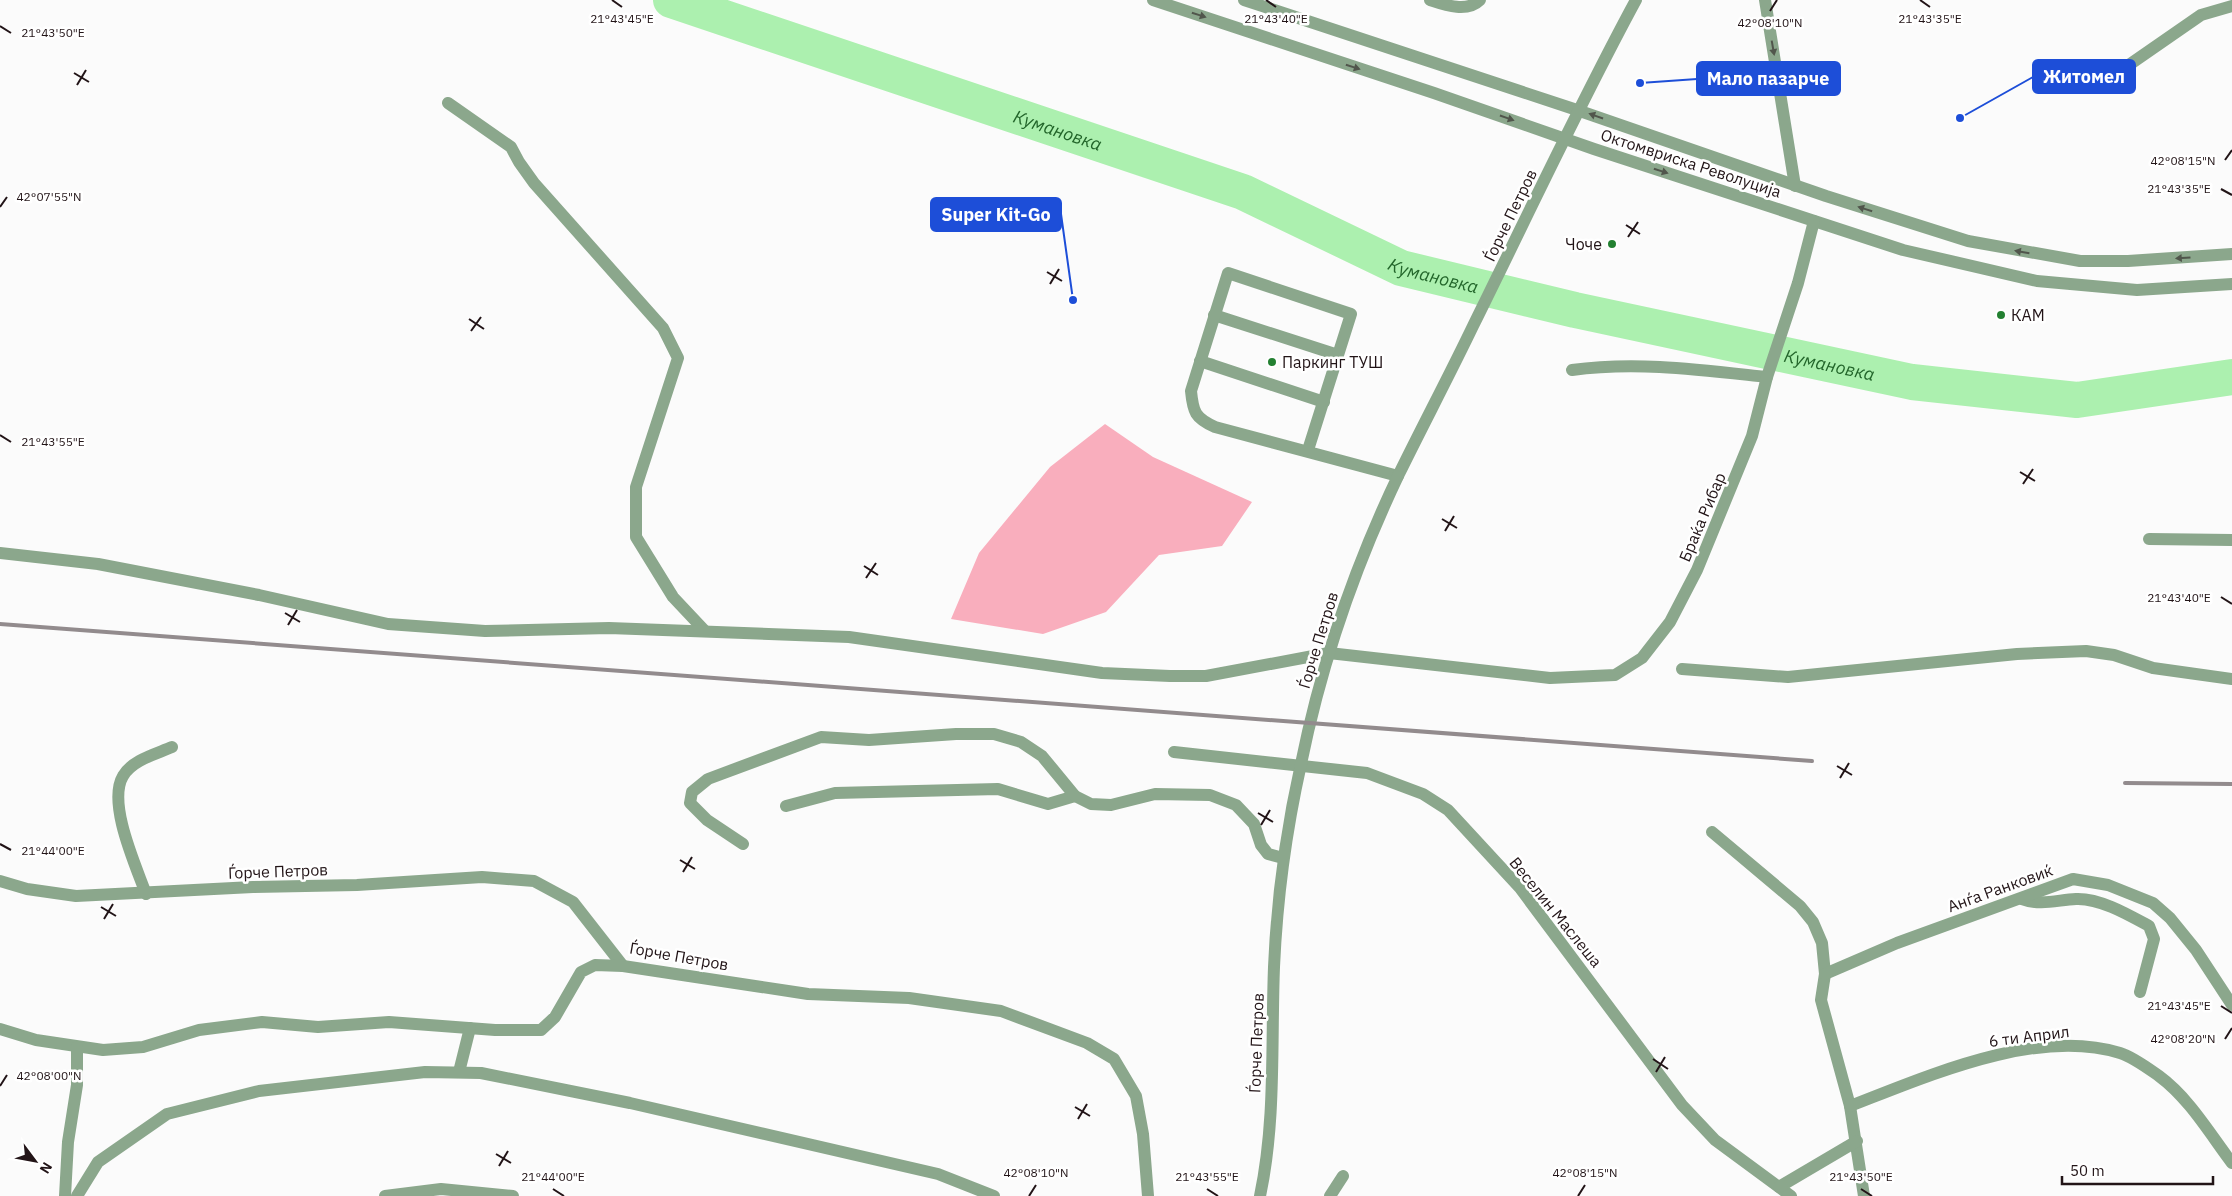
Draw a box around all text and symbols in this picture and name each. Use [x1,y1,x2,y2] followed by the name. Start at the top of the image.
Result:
[590,11,654,26] text: 21°43'45"E
[1244,11,1308,26] text: 21°43'40"E
[1898,11,1962,26] text: 21°43'35"E
[1192,12,1207,20] one-way arrow
[1737,15,1803,30] text: 42°08'10"N
[21,25,85,40] text: 21°43'50"E
[1770,40,1778,56] one-way arrow
[2033,60,2135,93] callout: Житомел
[1697,62,1840,95] callout: Мало пазарче
[1346,63,1361,71] one-way arrow
[2043,65,2125,88] text: Житомел
[1707,67,1829,90] text: Мало пазарче
[1011,104,1105,155] water label: Кумановка
[1588,112,1603,120] one-way arrow
[1500,115,1515,122] one-way arrow
[1598,124,1784,202] street label: Октомвриска Револуција
[2150,153,2216,168] text: 42°08'15"N
[1478,165,1541,264] street label: Ѓорче Петров
[1654,167,1669,175] one-way arrow
[2147,181,2211,196] text: 21°43'35"E
[16,189,82,204] text: 42°07'55"N
[931,198,1061,231] callout: Super Kit-Go
[941,203,1051,226] text: Super Kit-Go
[1858,204,1873,212] one-way arrow
[1565,234,1602,254] place label: Чоче
[1606,238,1618,250] marker: Чоче
[2013,248,2029,256] one-way arrow
[1385,252,1481,298] water label: Кумановка
[2175,254,2191,262] one-way arrow
[2011,305,2045,325] place label: КАМ
[1995,309,2007,321] marker: КАМ
[1782,344,1877,385] water label: Кумановка
[1282,352,1383,372] place label: Паркинг ТУШ
[1266,356,1278,368] marker: Паркинг ТУШ
[21,434,85,449] text: 21°43'55"E
[1674,469,1730,565] street label: Браќа Рибар
[1293,589,1342,691] street label: Ѓорче Петров
[2147,590,2211,605] text: 21°43'40"E
[21,843,85,858] text: 21°44'00"E
[1505,853,1607,972] street label: Веселин Маслеша
[228,858,328,883] street label: Ѓорче Петров
[1945,860,2056,916] street label: Анѓа Ранковиќ
[628,936,730,975] street label: Ѓорче Петров
[1243,993,1268,1093] street label: Ѓорче Петров
[2147,998,2211,1013] text: 21°43'45"E
[1987,1021,2071,1051] street label: 6 ти Април
[2150,1031,2216,1046] text: 42°08'20"N
[16,1068,82,1083] text: 42°08'00"N
[10,1136,60,1186] north arrow
[2062,1154,2213,1186] scale bar
[36,1159,56,1177] text: N
[2070,1161,2105,1180] text: 50 m
[1003,1165,1069,1180] text: 42°08'10"N
[1552,1165,1618,1180] text: 42°08'15"N
[521,1169,585,1184] text: 21°44'00"E
[1175,1169,1239,1184] text: 21°43'55"E
[1829,1169,1893,1184] text: 21°43'50"E

